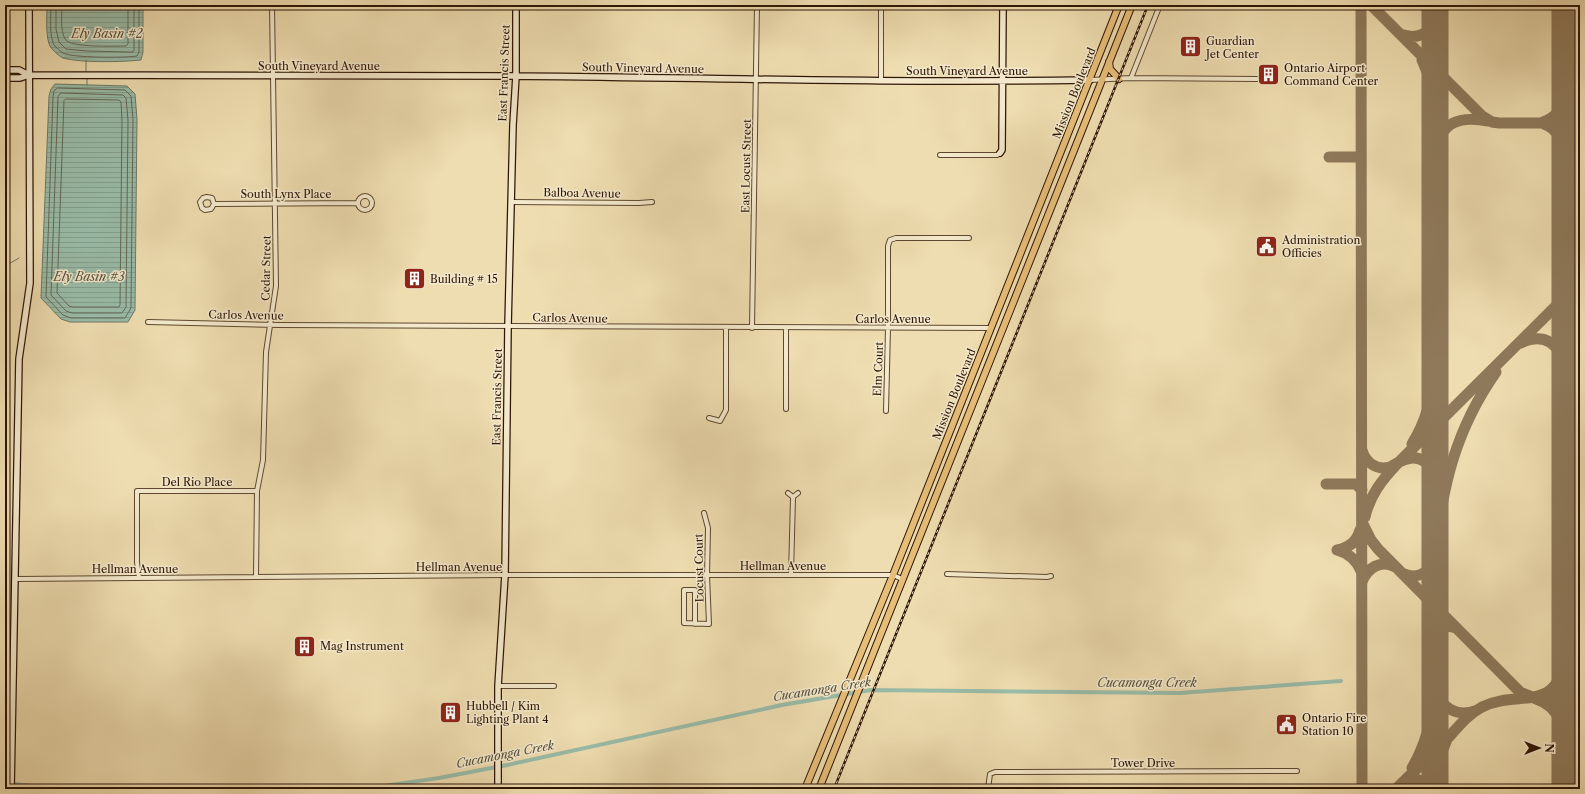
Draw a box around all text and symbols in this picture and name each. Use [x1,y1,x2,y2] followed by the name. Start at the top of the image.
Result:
[495,24,513,122] street label: East Francis Street
[70,26,144,41] water label: Ely Basin #2
[1178,34,1204,60] building icon: Guardian Jet Center
[1204,34,1259,61] place label: Guardian Jet Center
[1049,45,1099,141] street label: Mission Boulevard
[258,59,380,73] street label: South Vineyard Avenue
[582,60,704,76] street label: South Vineyard Avenue
[1256,61,1282,87] building icon: Ontario Airport Command Center
[1284,61,1379,88] place label: Ontario Airport Command Center
[906,64,1028,78] street label: South Vineyard Avenue
[738,119,754,213] street label: East Locust Street
[543,185,621,201] street label: Balboa Avenue
[241,187,331,201] street label: South Lynx Place
[1253,233,1279,259] public building icon: Administration Officies
[1281,233,1360,260] place label: Administration Officies
[258,235,274,301] street label: Cedar Street
[401,266,427,292] building icon: Building # 15
[52,269,125,284] water label: Ely Basin #3
[430,272,498,286] place label: Building # 15
[208,307,284,323] street label: Carlos Avenue
[532,310,608,326] street label: Carlos Avenue
[855,312,931,326] street label: Carlos Avenue
[870,341,886,397] street label: Elm Court
[929,346,979,442] street label: Mission Boulevard
[489,348,505,446] street label: East Francis Street
[162,475,232,489] street label: Del Rio Place
[691,533,707,602] street label: Locust Court
[740,559,826,573] street label: Hellman Avenue
[416,560,502,574] street label: Hellman Avenue
[92,562,178,576] street label: Hellman Avenue
[291,633,317,659] building icon: Mag Instrument
[320,639,404,653] place label: Mag Instrument
[772,674,873,704] water label: Cucamonga Creek
[1097,675,1197,690] water label: Cucamonga Creek
[437,699,463,725] building icon: Hubbell / Kim Lighting Plant 4
[466,699,549,726] place label: Hubbell / Kim Lighting Plant 4
[1274,711,1300,737] public building icon: Ontario Fire Station 10
[1302,711,1367,738] place label: Ontario Fire Station 10
[1519,728,1559,768] north arrow
[455,737,556,771] water label: Cucamonga Creek
[1542,743,1556,753] text: N
[1111,756,1175,770] street label: Tower Drive

